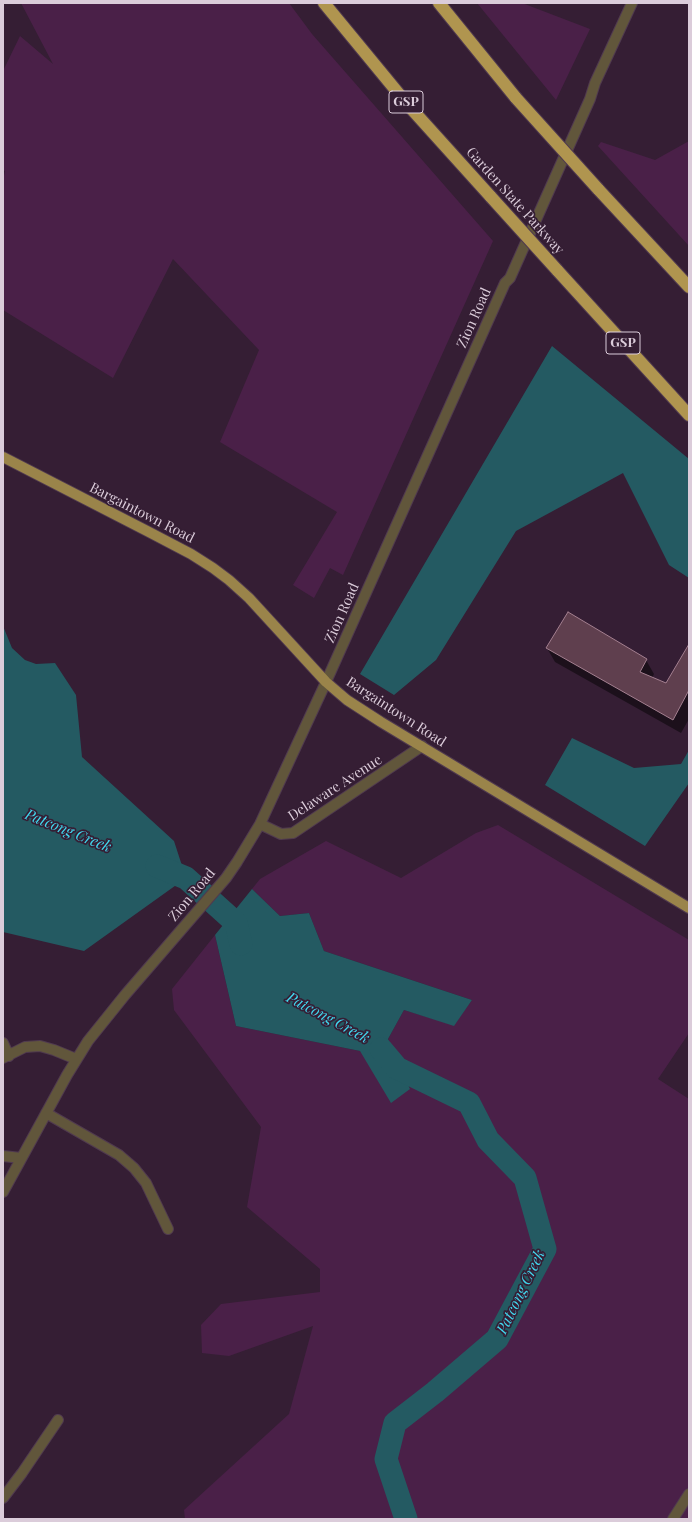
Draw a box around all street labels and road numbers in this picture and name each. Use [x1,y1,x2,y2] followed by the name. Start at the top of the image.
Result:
[389,91,423,113] road number: GSP
[463,144,567,258] street label: Garden State Parkway
[453,285,495,351] street label: Zion Road
[606,332,640,354] road number: GSP
[87,479,197,547] street label: Bargaintown Road
[321,580,363,646] street label: Zion Road
[343,673,449,751] street label: Bargaintown Road
[285,751,385,825] street label: Delaware Avenue
[165,865,219,925] street label: Zion Road

